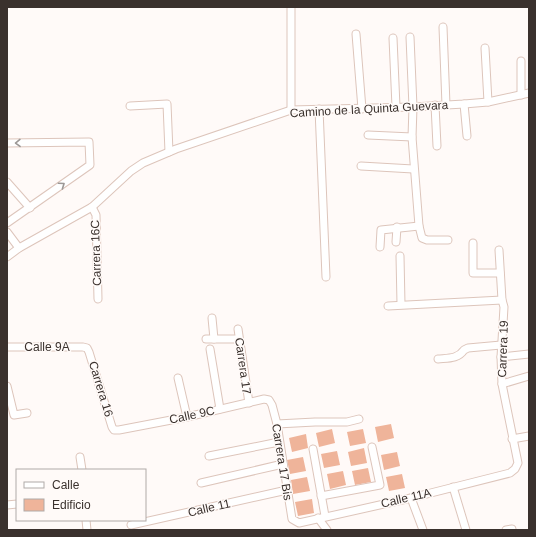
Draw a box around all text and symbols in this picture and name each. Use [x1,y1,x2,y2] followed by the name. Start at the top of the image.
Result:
[289,98,449,120] street label: Camino de la Quinta Guevara
[15,139,21,147] one-way arrow
[57,183,64,190] one-way arrow
[88,219,104,286] street label: Carrera 16C
[495,320,511,378] street label: Carrera 19
[232,337,254,396] street label: Carrera 17
[24,340,70,354] street label: Calle 9A
[86,360,116,419] street label: Carrera 16
[168,403,216,427] street label: Calle 9C
[269,423,295,501] street label: Carrera 17 Bis
[16,469,146,521] legend
[52,478,80,492] text: Calle
[380,485,432,511] street label: Calle 11A
[186,496,232,520] street label: Calle 11
[52,498,91,512] text: Edificio

